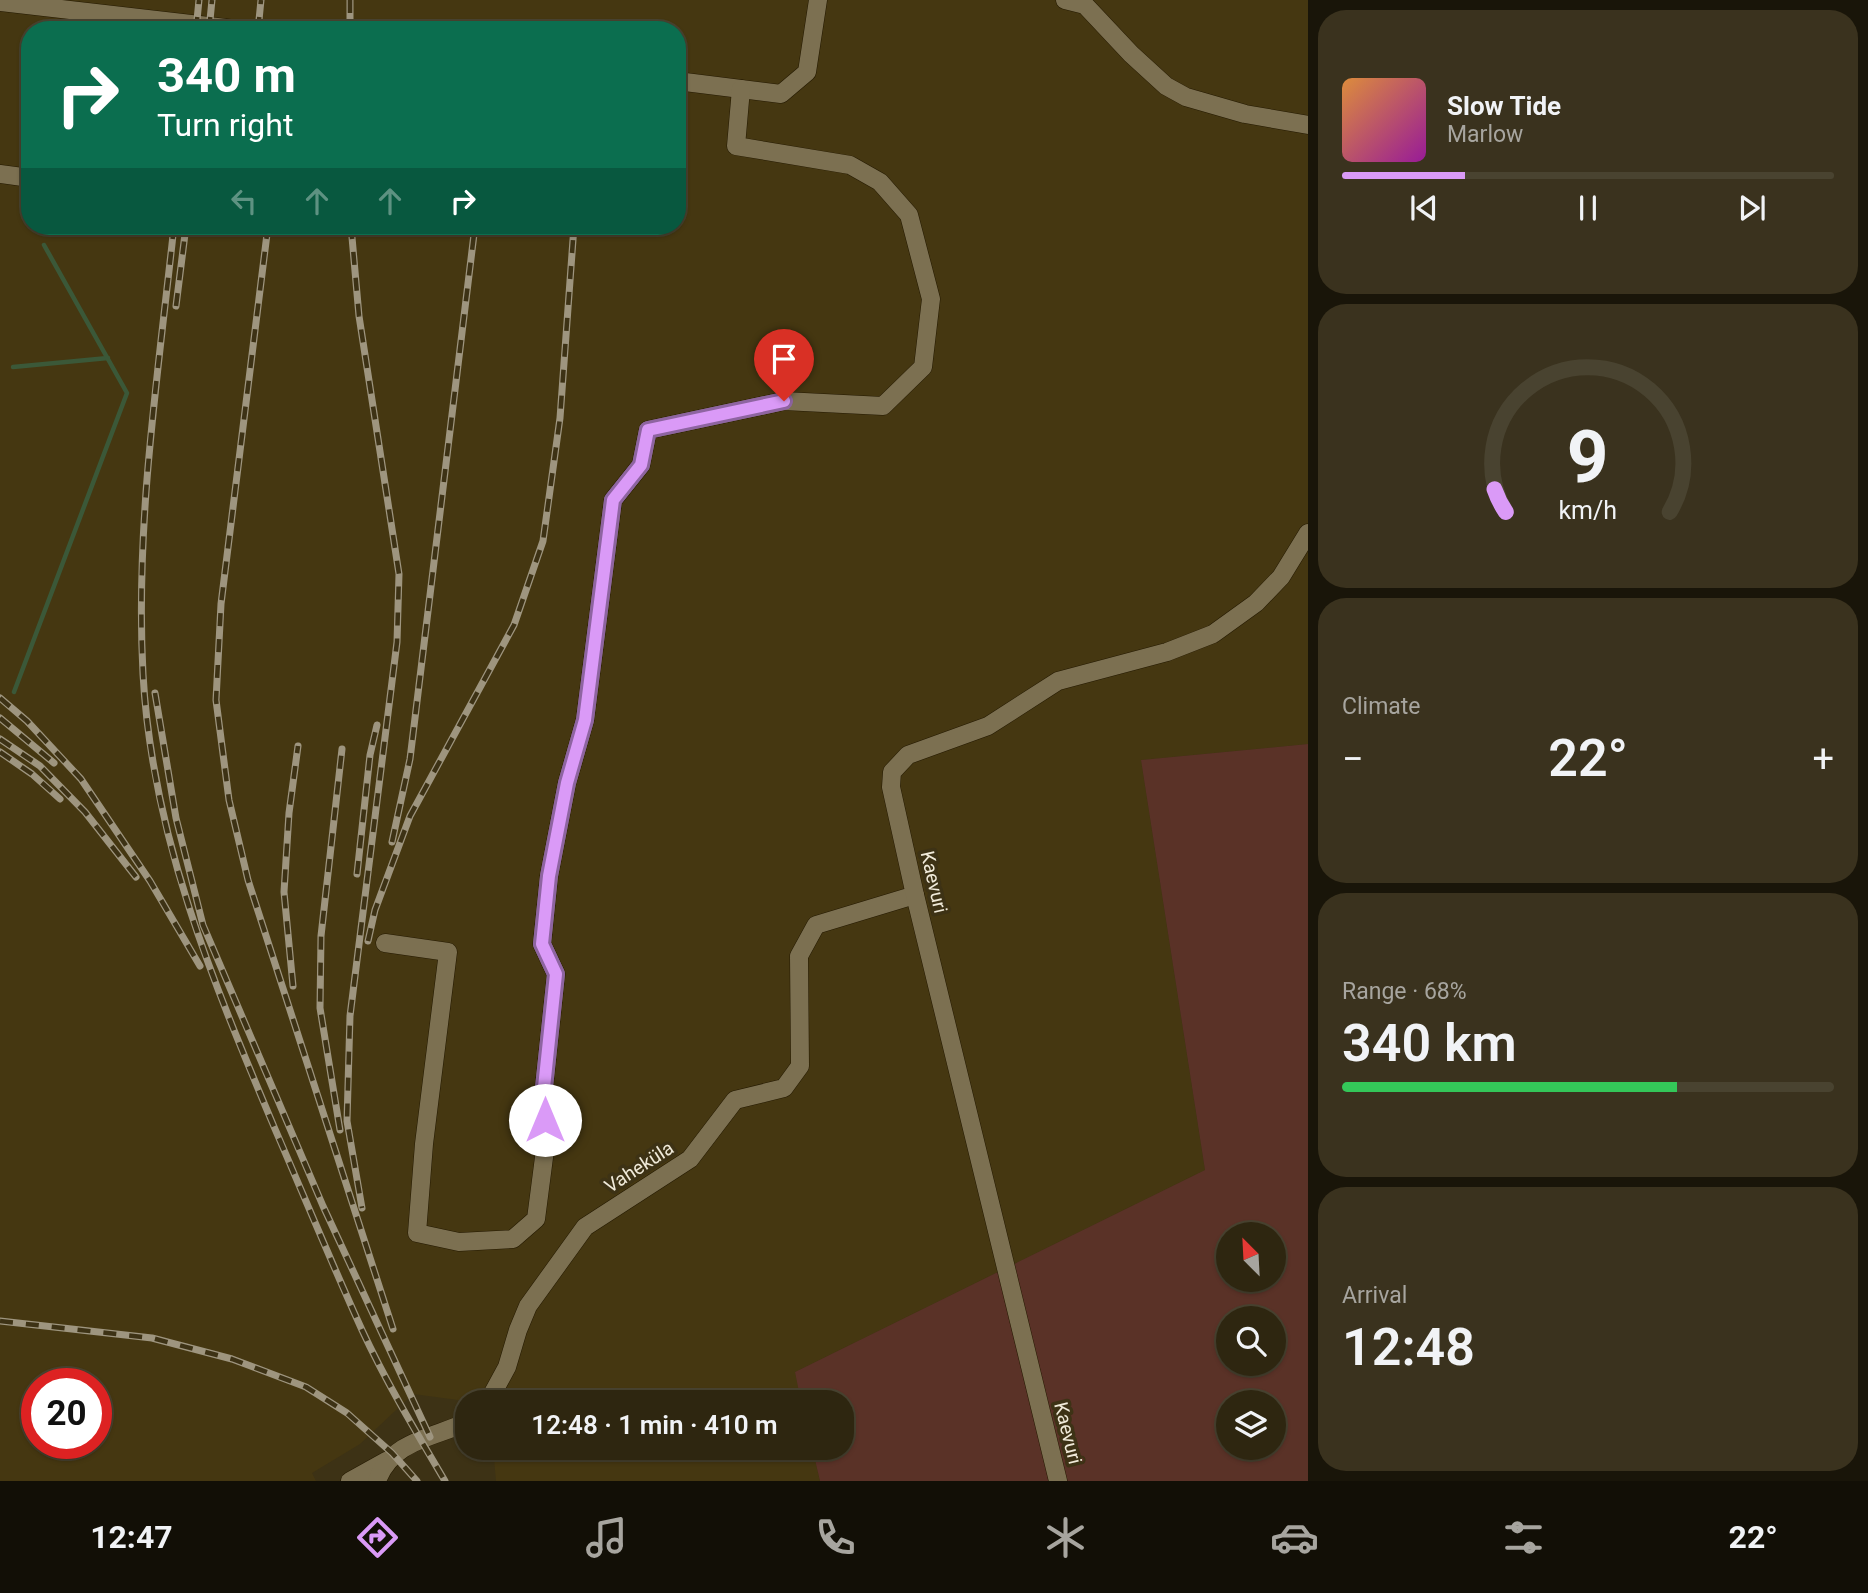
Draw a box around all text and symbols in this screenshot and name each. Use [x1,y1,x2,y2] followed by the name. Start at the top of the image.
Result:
[157,47,296,104] text: 340 m
[42,49,133,140] icon: right
[1447,91,1561,121] text: Slow Tide
[157,106,293,144] text: Turn right
[1447,121,1523,148] text: Marlow
[225,182,263,220] icon: left
[298,182,336,220] icon: ahead
[371,182,409,220] icon: ahead
[444,182,482,220] icon: right
[1405,189,1443,227] icon: previous
[1569,189,1607,227] icon: pause
[1733,189,1771,227] icon: next
[754,329,814,401] pin
[765,340,803,378] icon: arrive
[1567,415,1609,501] text: 9
[1559,496,1617,525] text: km/h
[1342,693,1421,720] text: Climate
[1548,728,1628,789] text: 22°
[1342,737,1364,781] text: −
[1812,737,1834,781] text: +
[916,849,952,915] street label: Kaevuri
[1342,978,1467,1005] text: Range · 68%
[1342,1013,1517,1074] text: 340 km
[508,1083,582,1157] position arrow
[600,1136,678,1198] street label: Vaheküla
[1216,1222,1286,1292] north arrow
[1216,1222,1286,1460] map controls
[1342,1282,1407,1309] text: Arrival
[1216,1306,1286,1376] button: search
[1342,1317,1475,1378] text: 12:48
[21,1368,112,1459] speed limit sign: 20
[1216,1390,1286,1460] button: layers
[1049,1400,1087,1466] street label: Kaevuri
[531,1410,778,1440] text: 12:48 · 1 min · 410 m
[353,1513,402,1562] icon: directions
[582,1513,631,1562] icon: music
[811,1513,860,1562] icon: phone
[1041,1513,1090,1562] icon: climate
[1270,1513,1319,1562] icon: car
[1499,1513,1548,1562] icon: filters
[90,1518,173,1556] text: 12:47
[1729,1518,1778,1556] text: 22°

